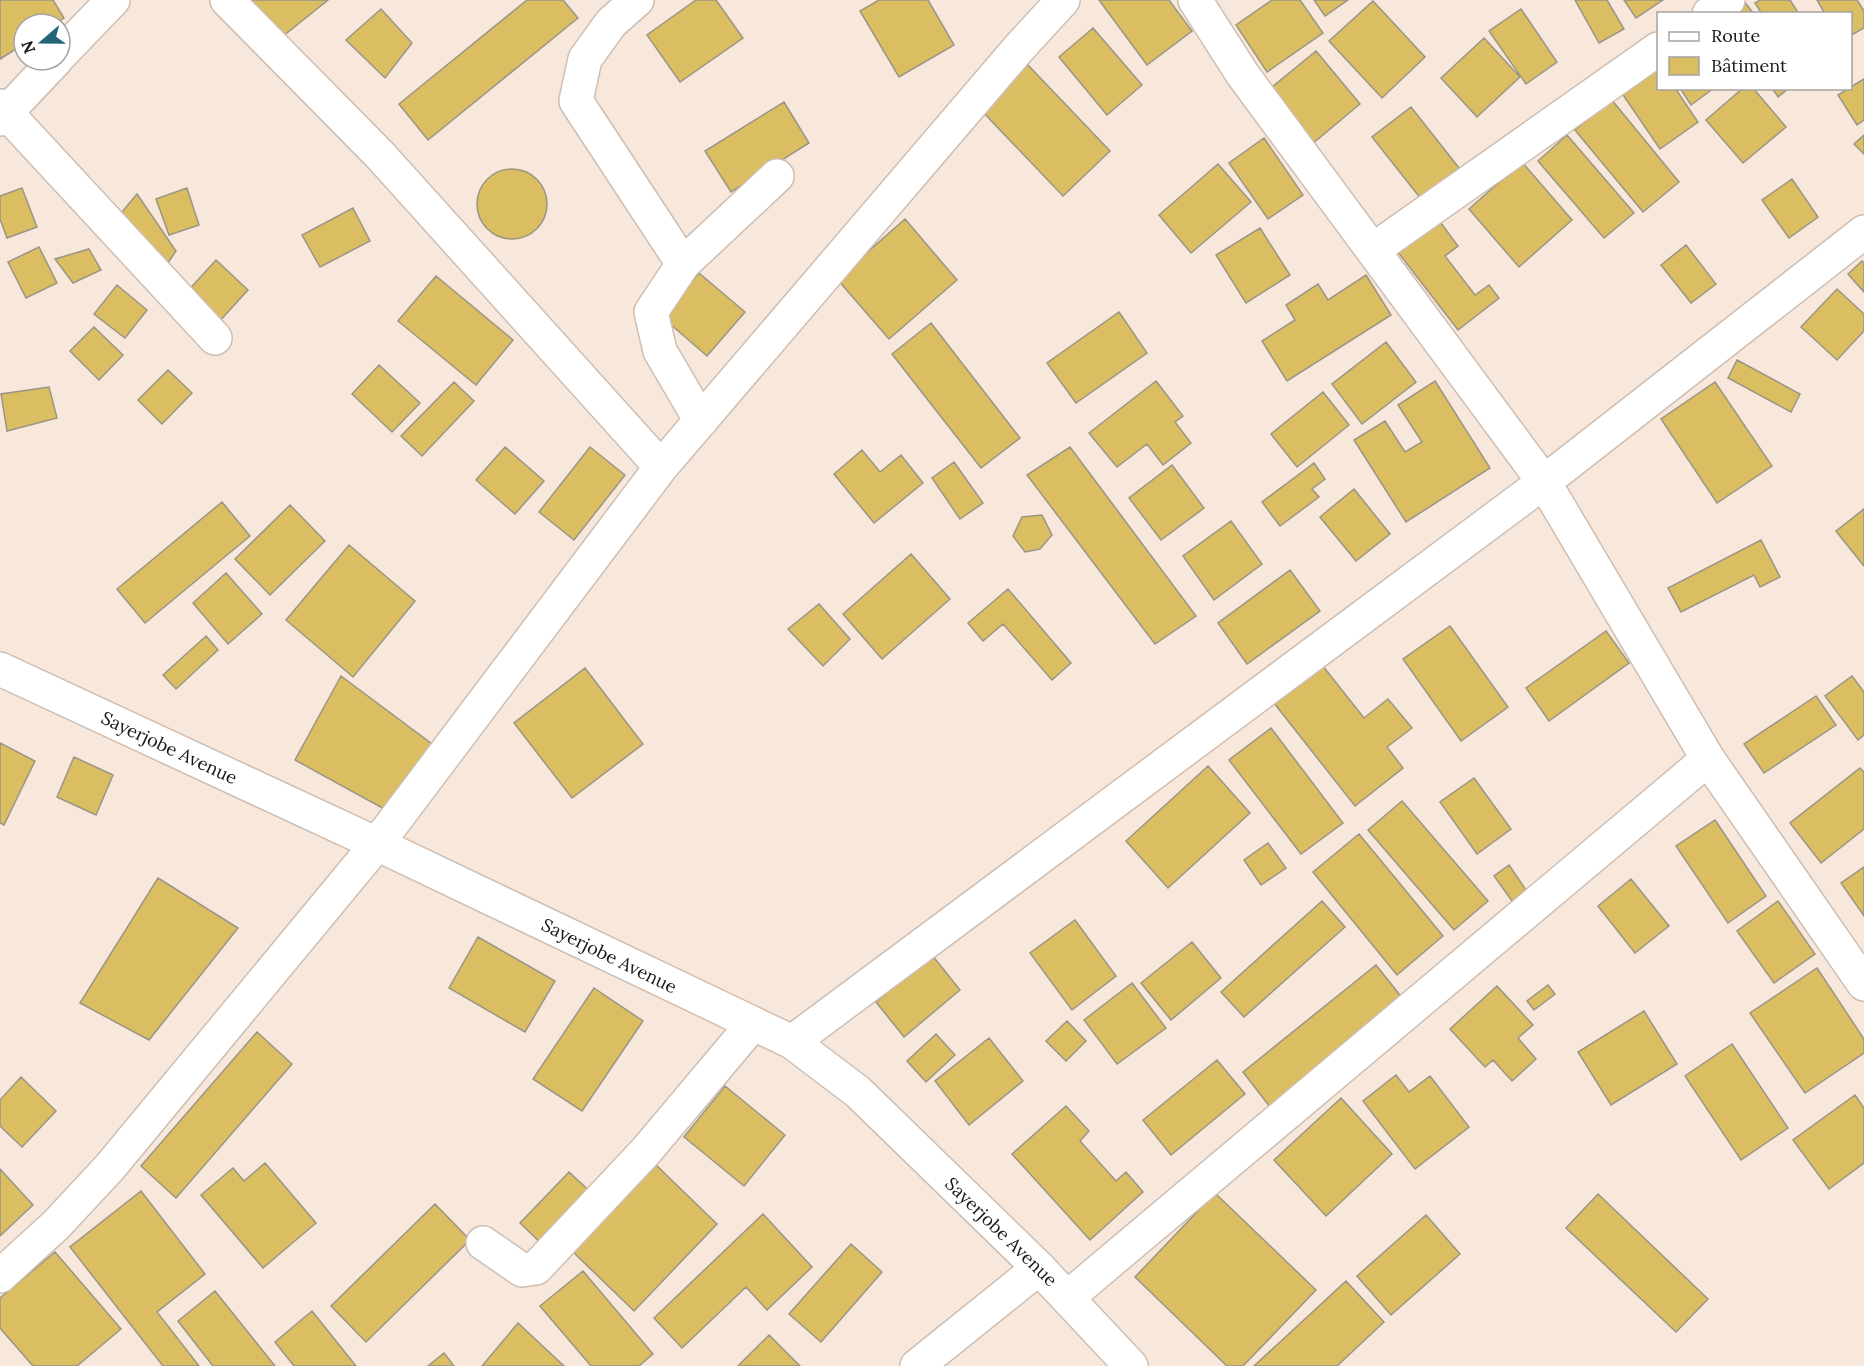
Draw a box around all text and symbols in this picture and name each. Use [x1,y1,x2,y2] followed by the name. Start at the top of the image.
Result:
[12,12,72,72] north arrow
[1657,12,1852,90] legend
[1711,24,1760,47] text: Route
[16,38,39,56] text: N
[1711,54,1787,77] text: Bâtiment
[98,706,241,789] street label: Sayerjobe Avenue
[538,913,681,998] street label: Sayerjobe Avenue
[940,1172,1063,1291] street label: Sayerjobe Avenue

